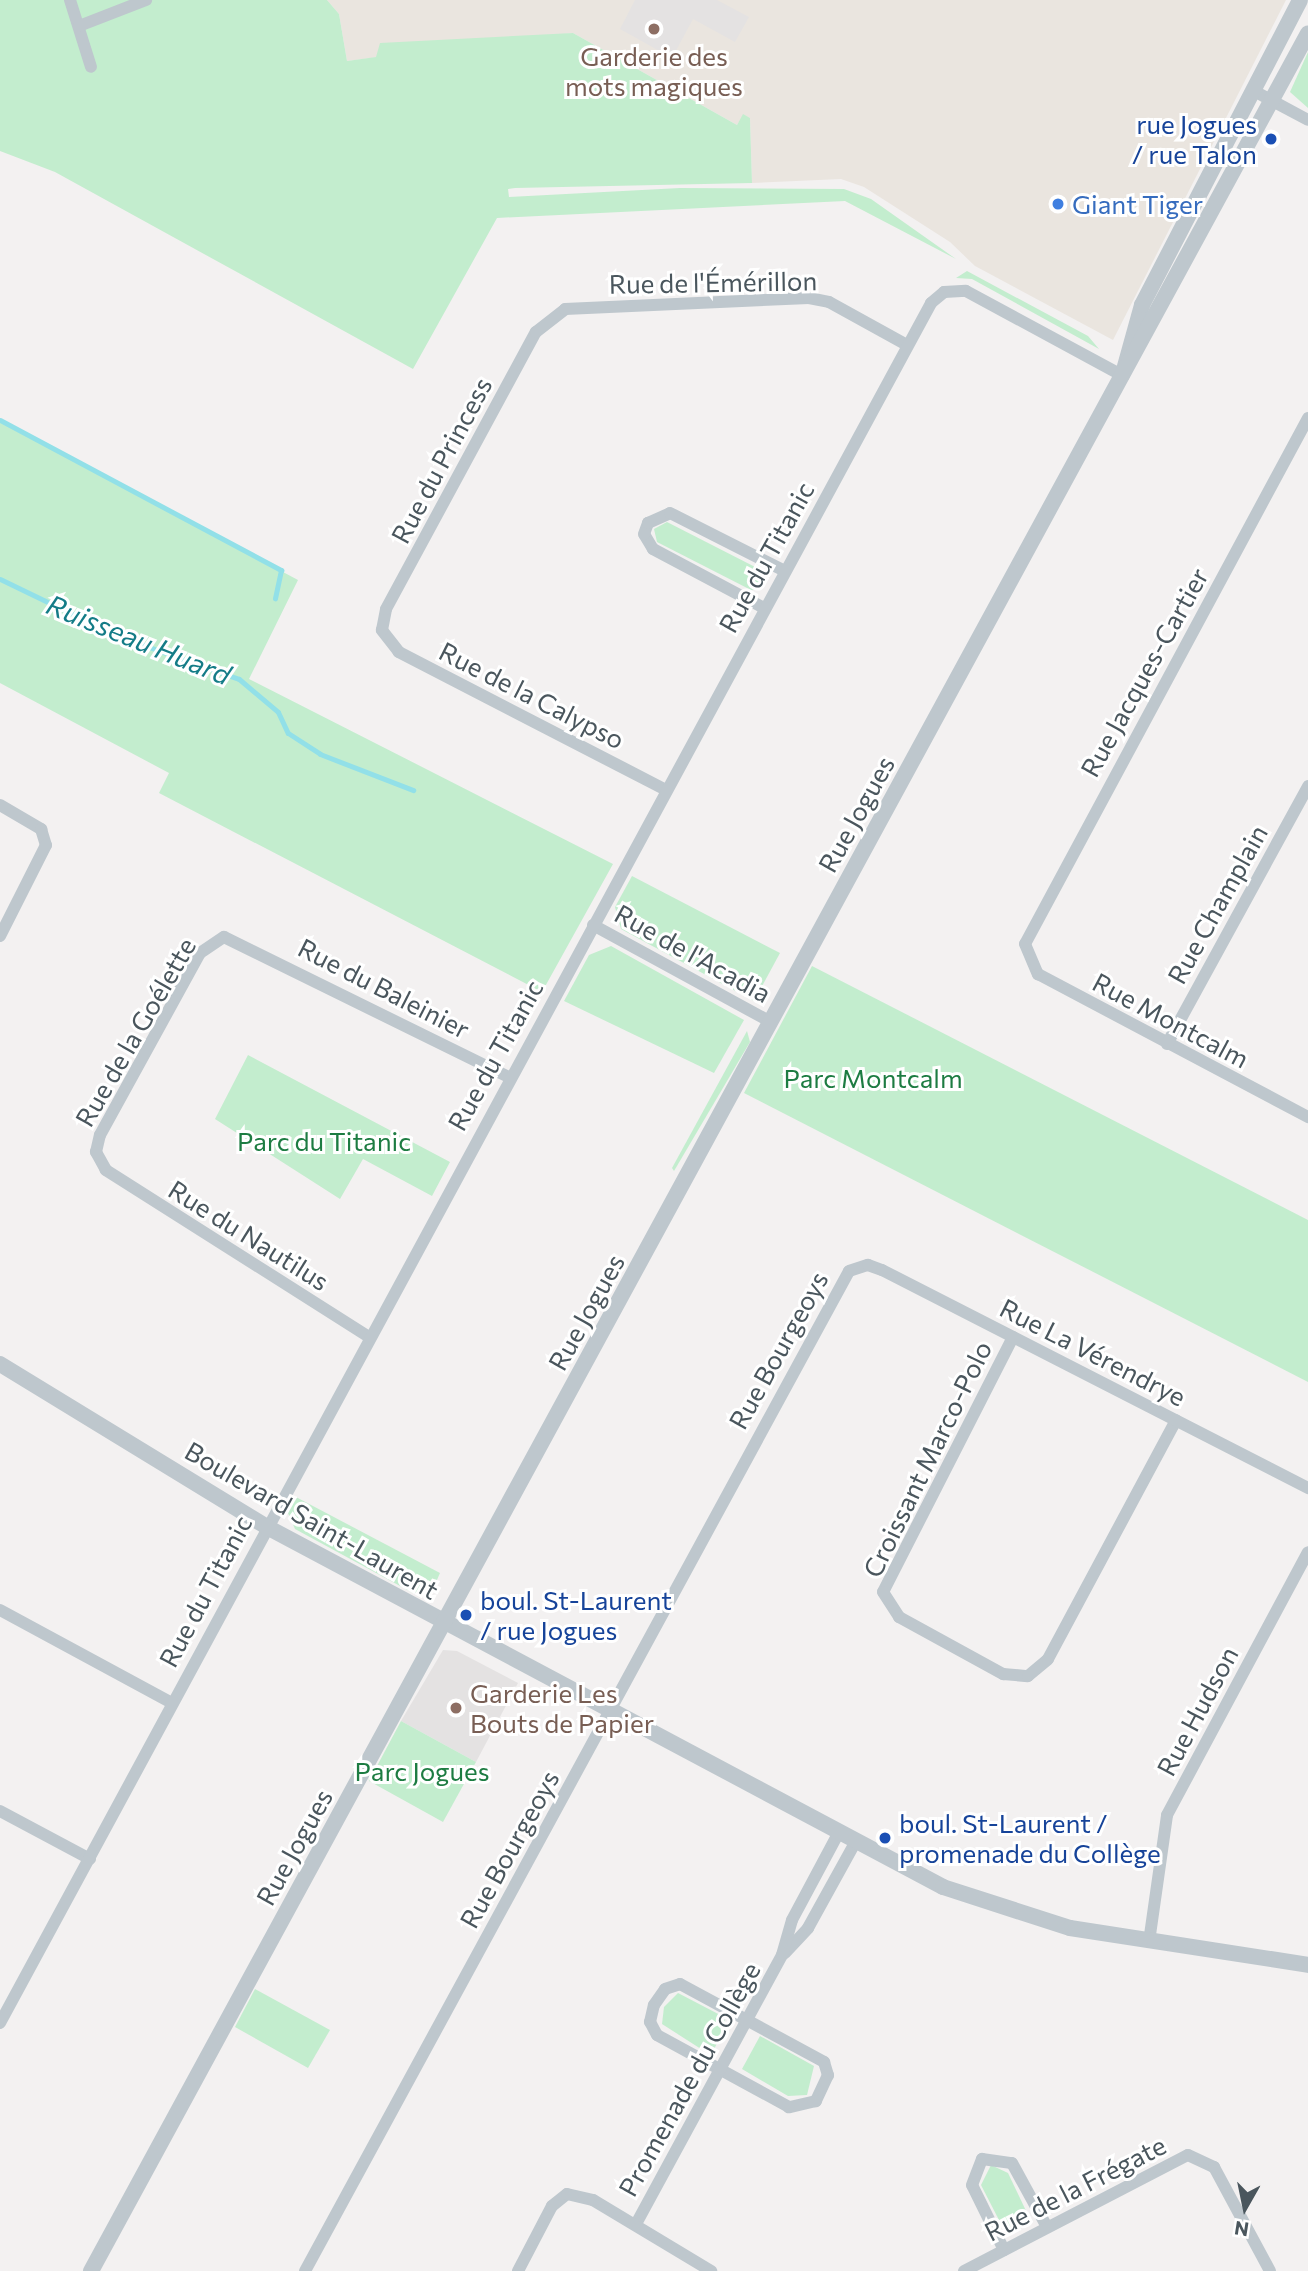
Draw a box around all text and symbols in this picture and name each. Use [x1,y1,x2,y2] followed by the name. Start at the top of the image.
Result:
[646,21,662,37] marker: Garderie des mots magiques
[565,40,743,102] place label: Garderie des mots magiques
[1132,108,1257,170] place label: rue Jogues / rue Talon
[1263,131,1279,147] marker: rue Jogues / rue Talon
[1072,188,1203,220] place label: Giant Tiger
[1050,196,1066,212] marker: Giant Tiger
[608,265,818,299] street label: Rue de l'Émérillon
[384,372,498,548] street label: Rue du Princess
[712,476,820,638] street label: Rue du Titanic
[1074,562,1214,782] street label: Rue Jacques-Cartier
[42,587,236,691] water label: Ruisseau Huard
[434,635,630,755] street label: Rue de la Calypso
[811,751,901,877] street label: Rue Jogues
[1161,819,1273,989] street label: Rue Champlain
[609,897,777,1009] street label: Rue de l'Acadia
[293,931,475,1045] street label: Rue du Baleinier
[68,932,202,1132] street label: Rue de la Goélette
[1088,966,1254,1074] street label: Rue Montcalm
[441,974,549,1136] street label: Rue du Titanic
[783,1062,963,1094] park label: Parc Montcalm
[237,1125,411,1157] park label: Parc du Titanic
[163,1173,335,1297] street label: Rue du Nautilus
[541,1249,631,1375] street label: Rue Jogues
[722,1266,834,1434] street label: Rue Bourgeoys
[995,1292,1191,1412] street label: Rue La Vérendrye
[856,1336,998,1582] street label: Croissant Marco-Polo
[180,1435,444,1605] street label: Boulevard Saint-Laurent
[152,1510,258,1672] street label: Rue du Titanic
[480,1584,672,1646] place label: boul. St-Laurent / rue Jogues
[458,1607,474,1623] marker: boul. St-Laurent / rue Jogues
[1150,1641,1244,1781] street label: Rue Hudson
[470,1677,654,1738] place label: Garderie Les Bouts de Papier
[448,1700,464,1716] marker: Garderie Les Bouts de Papier
[355,1755,489,1787] park label: Parc Jogues
[453,1765,565,1933] street label: Rue Bourgeoys
[249,1784,339,1910] street label: Rue Jogues
[899,1807,1161,1868] place label: boul. St-Laurent / promenade du Collège
[877,1830,893,1846] marker: boul. St-Laurent / promenade du Collège
[612,1957,766,2201] street label: Promenade du Collège
[979,2129,1171,2247] street label: Rue de la Frégate
[1210,2173,1280,2243] north arrow
[1233,2217,1250,2242] text: N

